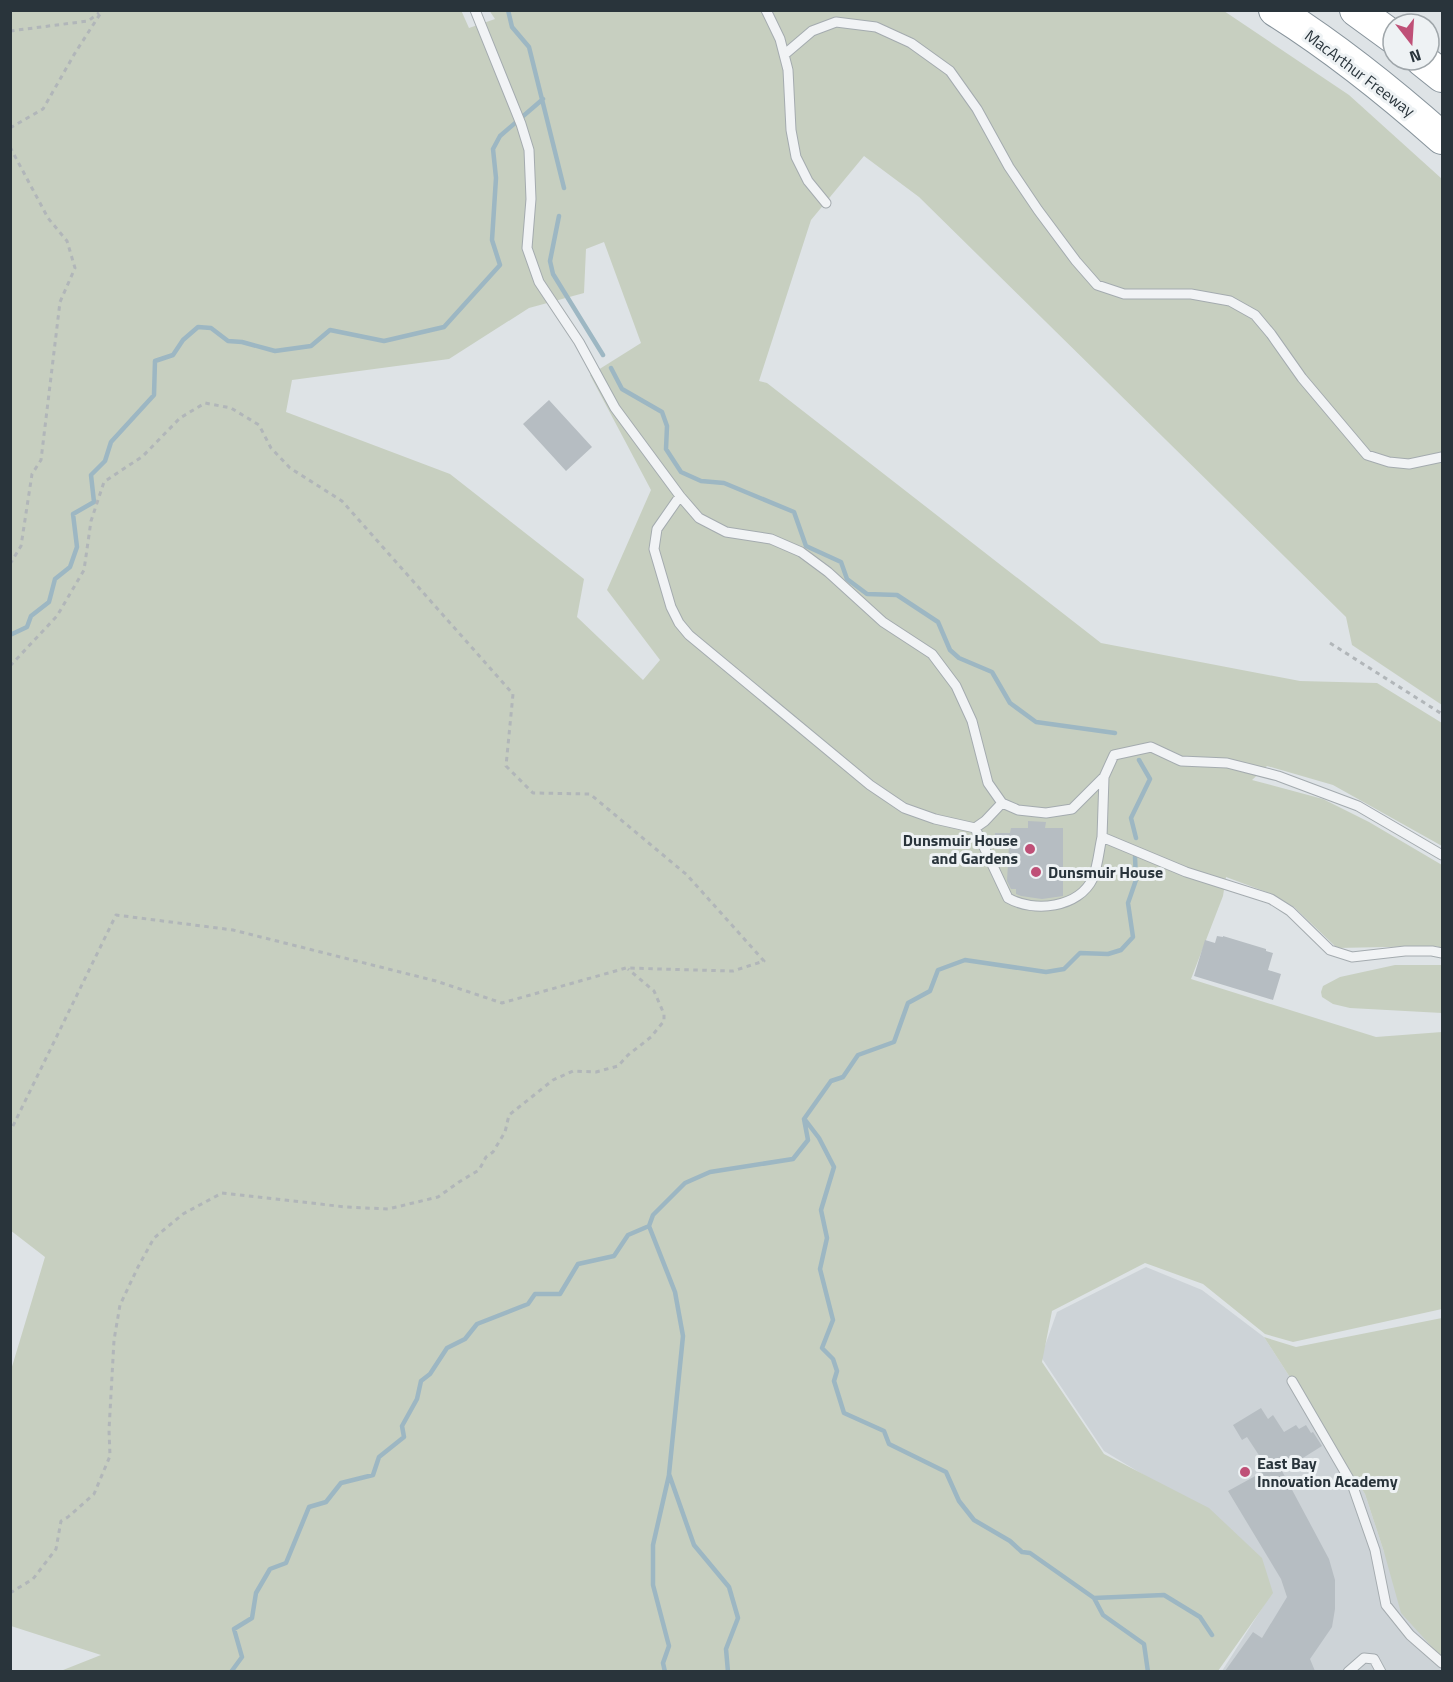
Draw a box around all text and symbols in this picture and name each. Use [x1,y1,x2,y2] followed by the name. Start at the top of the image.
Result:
[1381,12,1441,72] north arrow
[1300,24,1420,123] street label: MacArthur Freeway
[1407,43,1424,69] text: N
[903,828,1018,870] place label: Dunsmuir House and Gardens
[1023,842,1037,856] marker: Dunsmuir House and Gardens
[1048,860,1163,884] place label: Dunsmuir House
[1029,865,1043,879] marker: Dunsmuir House
[1257,1451,1398,1493] place label: East Bay Innovation Academy
[1238,1465,1252,1479] marker: East Bay Innovation Academy

